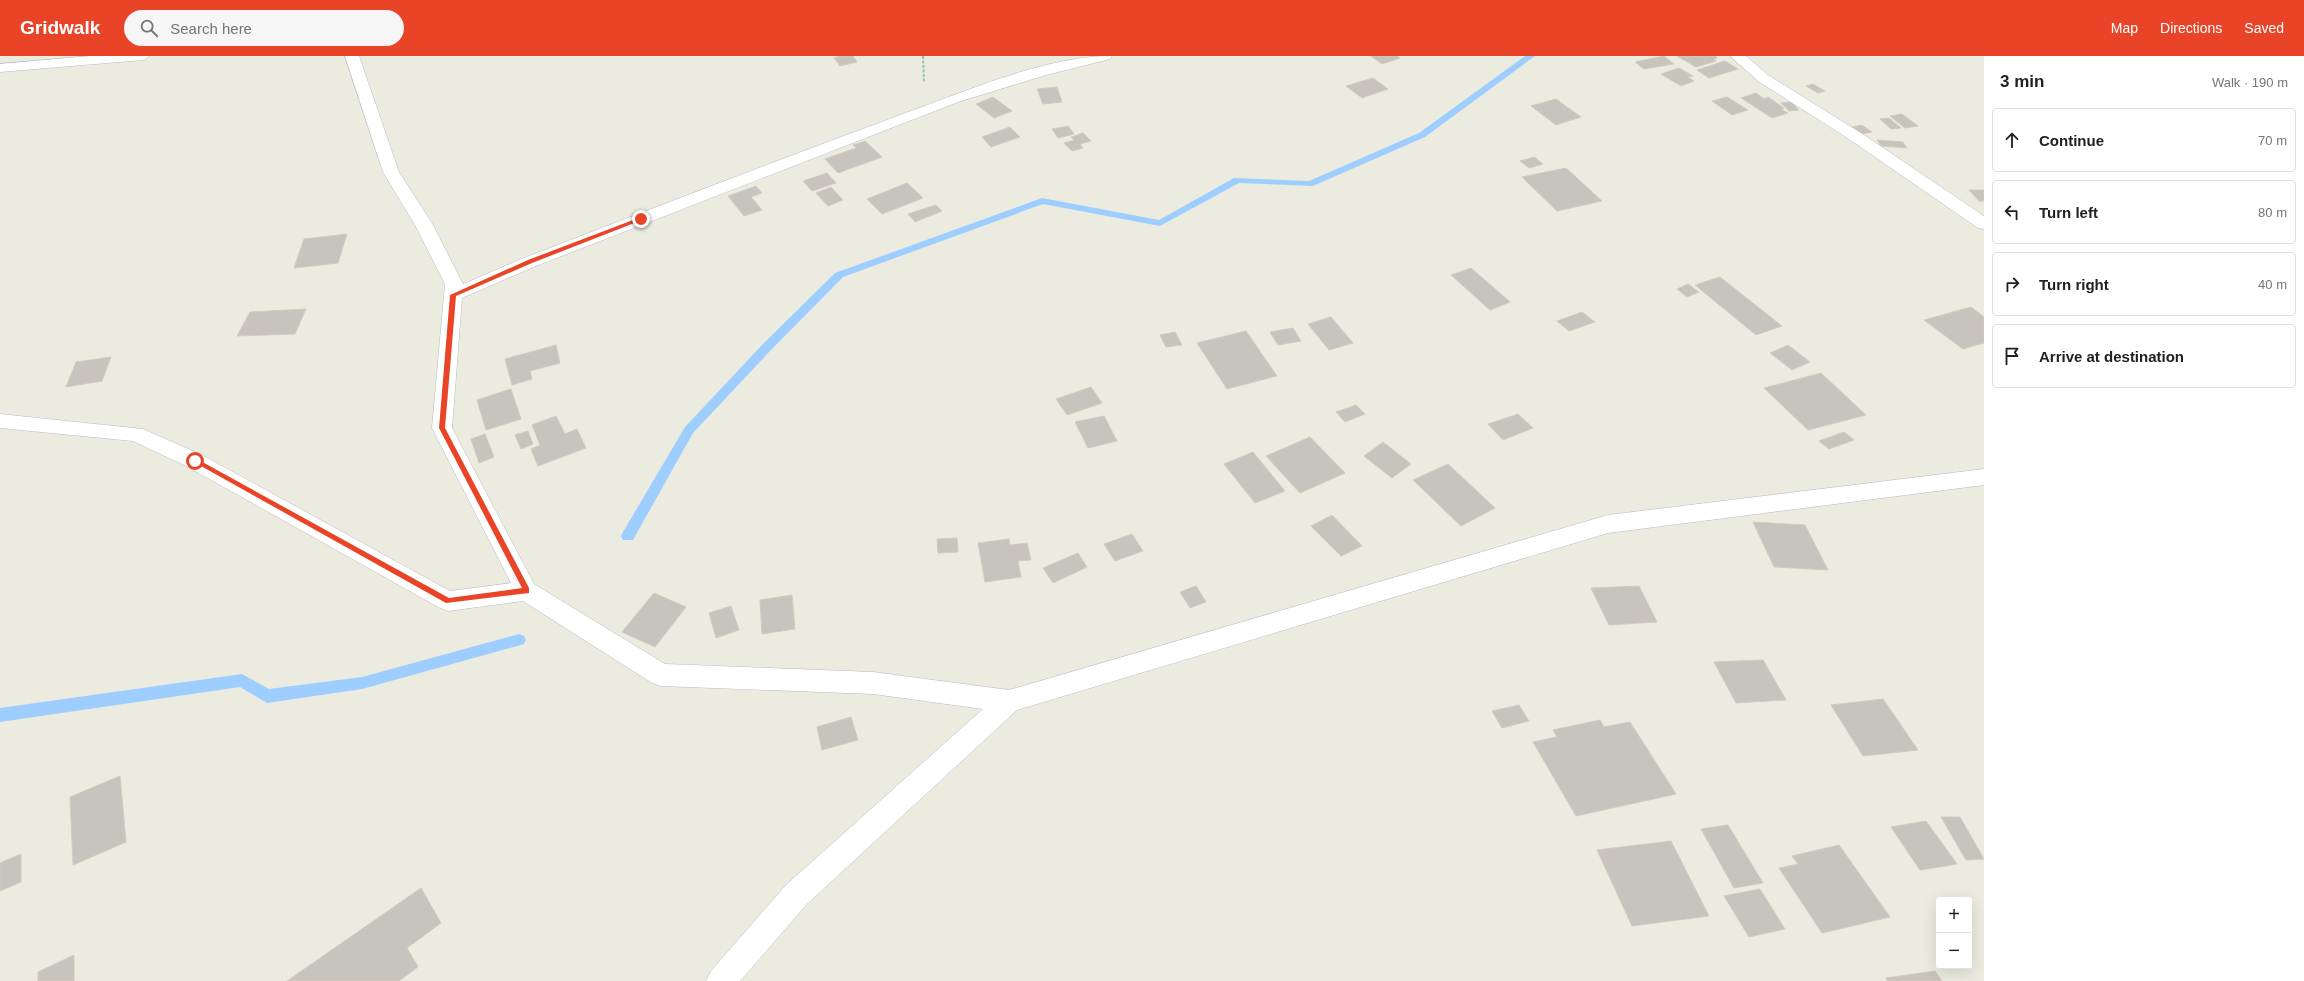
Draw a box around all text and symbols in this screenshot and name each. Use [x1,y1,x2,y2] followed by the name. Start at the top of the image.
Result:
[124,10,404,46] search box
[20,17,100,38] text: Gridwalk
[138,17,160,39] icon: search
[170,20,252,37] text: Search here
[2111,20,2138,36] text: Map
[2160,20,2222,36] text: Directions
[2244,20,2284,36] text: Saved
[2000,72,2044,91] text: 3 min
[2212,75,2288,90] text: Walk · 190 m
[2001,129,2023,151] icon: ahead
[2039,132,2104,149] text: Continue
[2258,133,2287,148] text: 70 m
[2001,201,2023,223] icon: left
[2039,204,2098,221] text: Turn left
[2258,205,2287,220] text: 80 m
[632,210,650,228] route end
[2001,273,2023,295] icon: right
[2039,276,2109,293] text: Turn right
[2258,277,2287,292] text: 40 m
[2001,345,2023,367] icon: arrive
[2039,348,2184,365] text: Arrive at destination
[186,452,204,470] route start
[1936,897,1972,969] map controls
[1936,897,1972,933] button: +
[1936,933,1972,969] button: −

